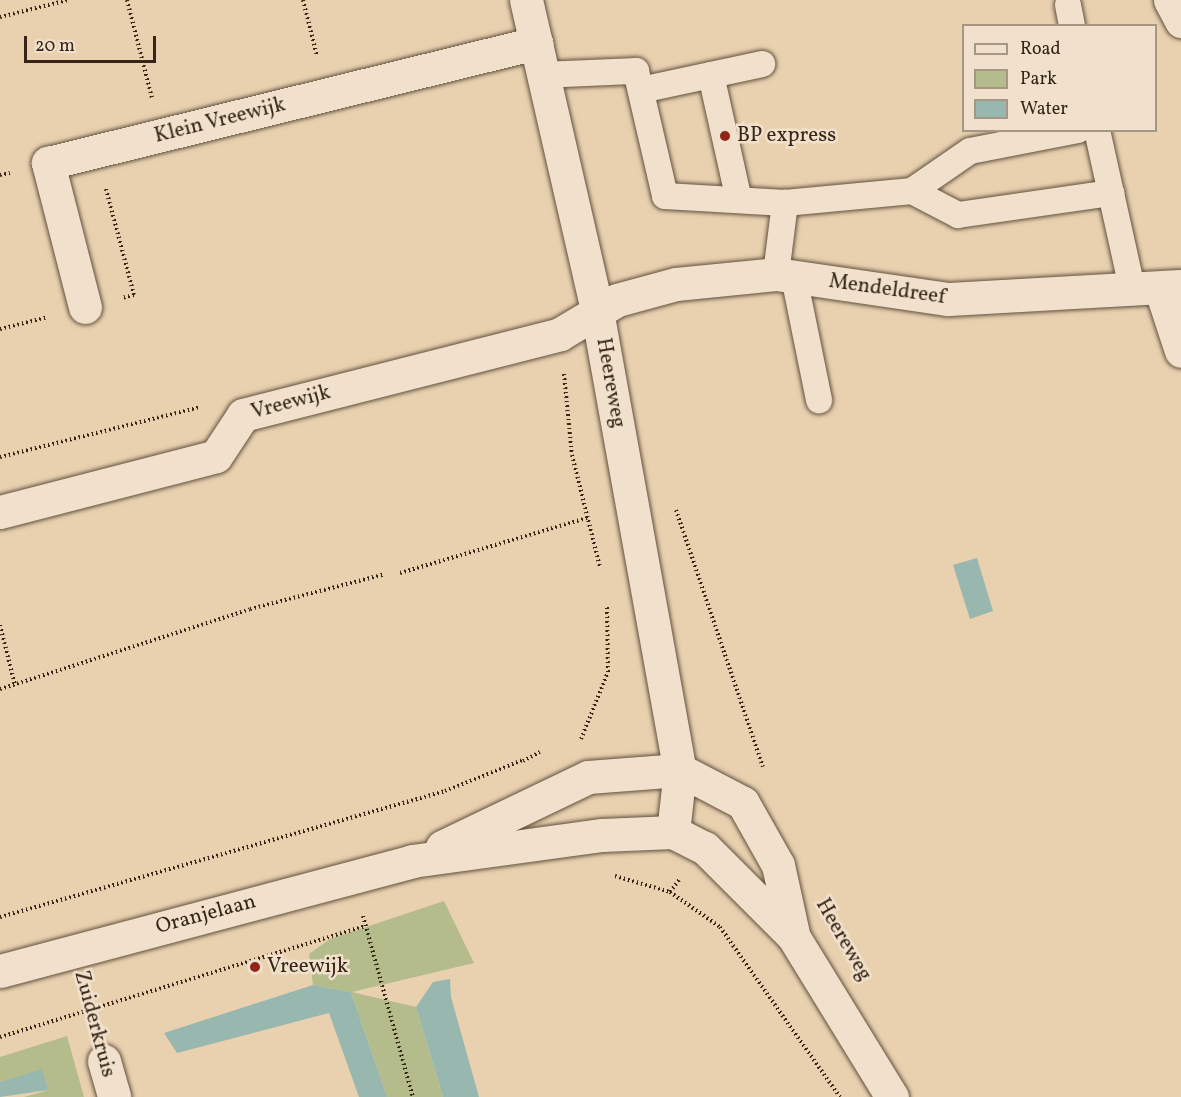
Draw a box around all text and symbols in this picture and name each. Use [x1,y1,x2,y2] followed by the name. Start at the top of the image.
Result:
[27,24,159,62] scale bar
[962,24,1157,132] legend
[35,34,75,59] text: 20 m
[1020,37,1061,62] text: Road
[1020,67,1057,92] text: Park
[152,92,288,150] street label: Klein Vreewijk
[1020,97,1068,122] text: Water
[737,123,836,149] place label: BP express
[718,129,732,143] marker: BP express
[827,269,947,311] street label: Mendeldreef
[590,336,630,430] street label: Heereweg
[249,380,333,426] street label: Vreewijk
[153,890,259,940] street label: Oranjelaan
[809,894,877,986] street label: Heereweg
[267,954,348,980] place label: Vreewijk
[248,960,262,974] marker: Vreewijk
[68,968,120,1080] street label: Zuiderkruis

